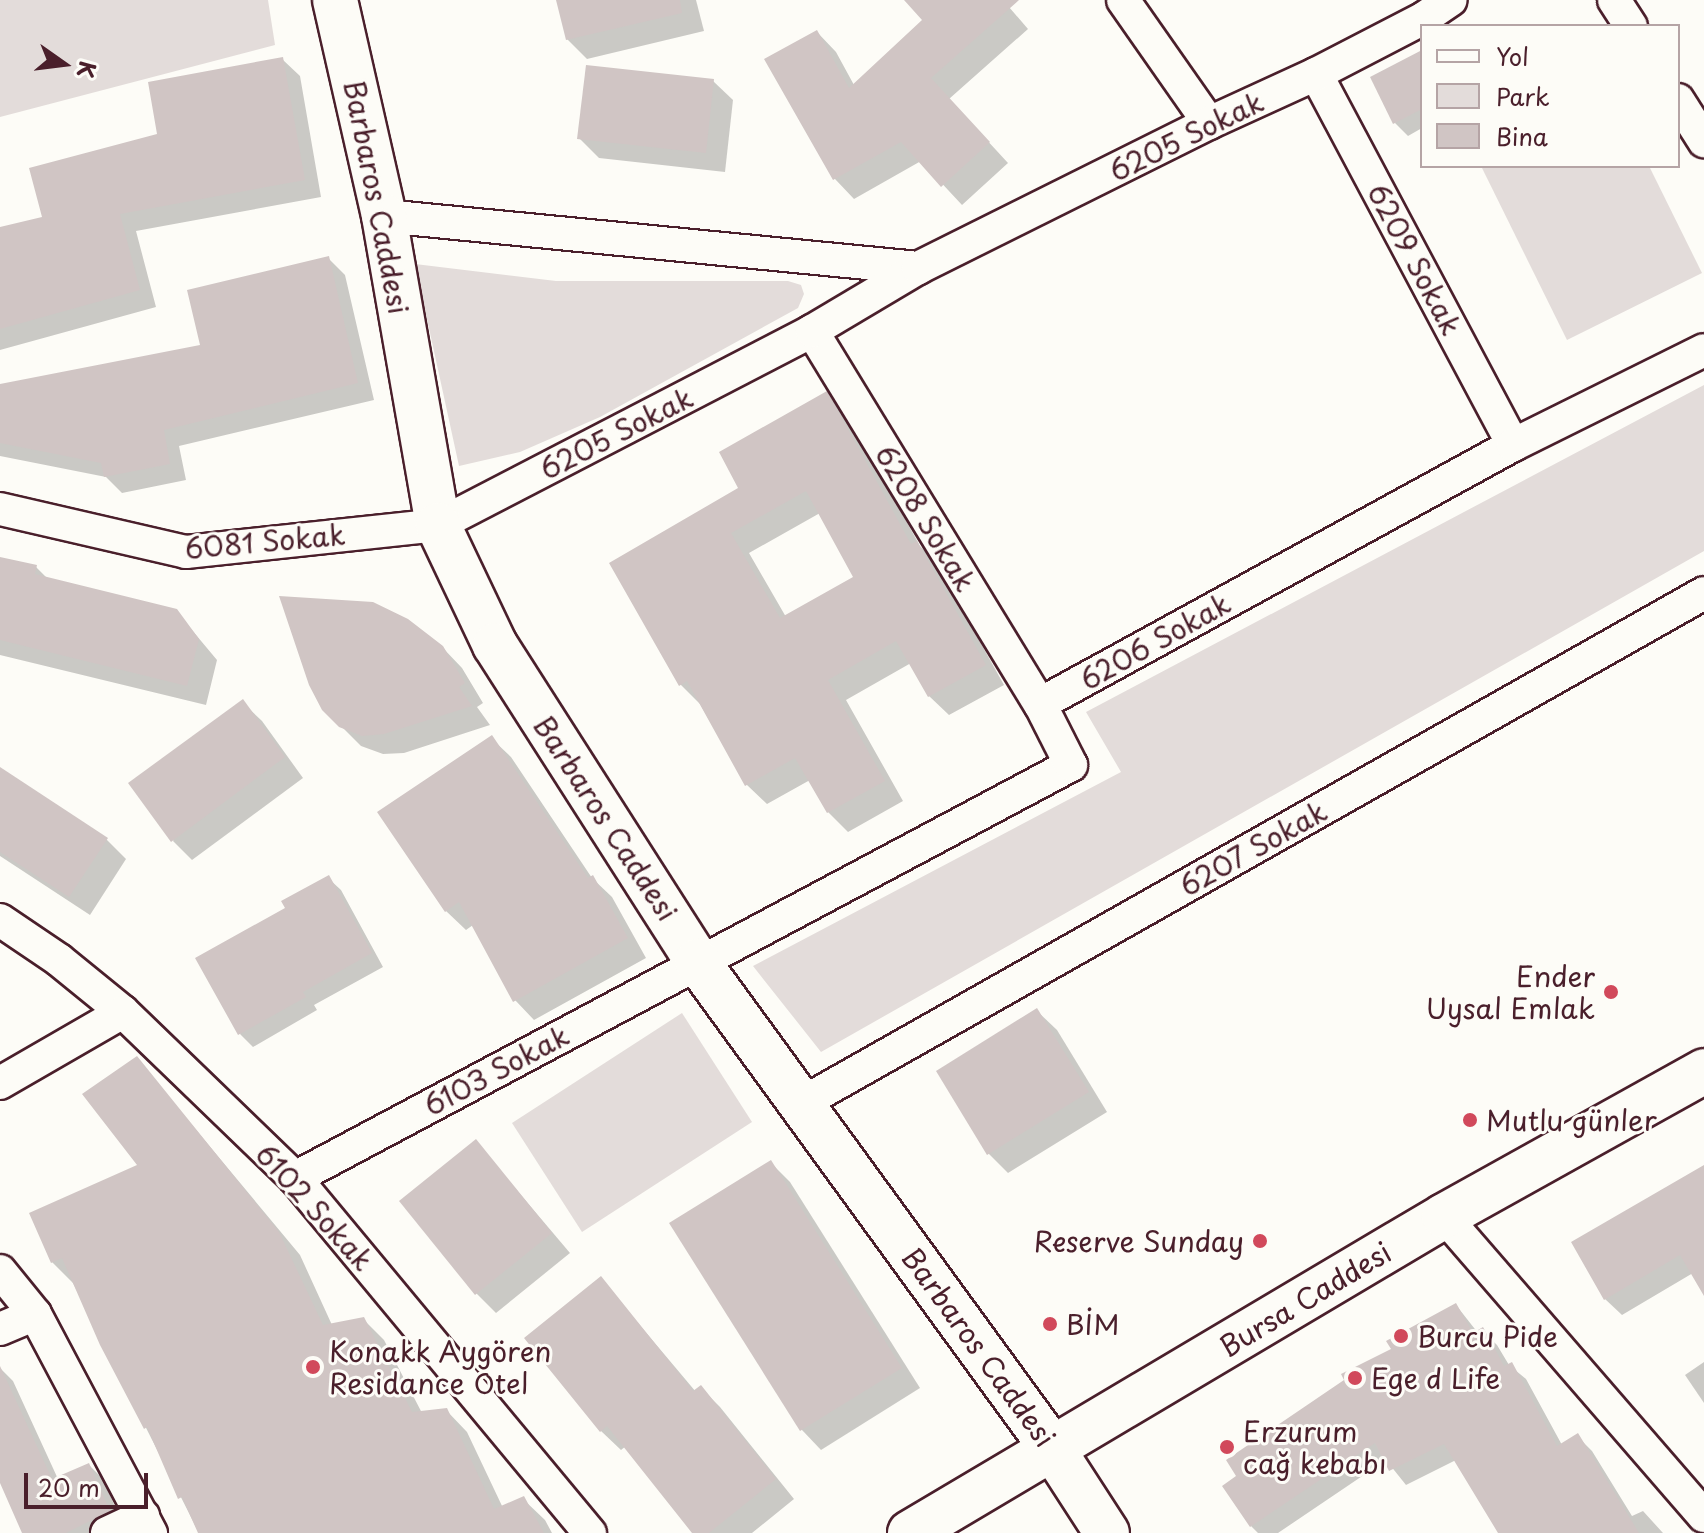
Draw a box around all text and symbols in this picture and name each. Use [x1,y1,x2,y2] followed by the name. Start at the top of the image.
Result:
[24,24,104,104] north arrow
[1420,24,1680,168] legend
[1496,38,1529,74] text: Yol
[70,58,106,82] text: K
[338,77,416,317] street label: Barbaros Caddesi
[1496,78,1550,114] text: Park
[1103,84,1269,188] street label: 6205 Sokak
[1496,118,1548,154] text: Bina
[1361,177,1469,341] street label: 6209 Sokak
[533,380,699,486] street label: 6205 Sokak
[868,437,984,599] street label: 6208 Sokak
[183,517,347,565] street label: 6081 Sokak
[1073,585,1237,697] street label: 6206 Sokak
[527,709,685,927] street label: Barbaros Caddesi
[1173,793,1333,903] street label: 6207 Sokak
[1426,959,1595,1025] place label: Ender Uysal Emlak
[1602,983,1620,1001] marker: Ender Uysal Emlak
[416,1017,576,1123] street label: 6103 Sokak
[1486,1103,1658,1137] place label: Mutlu günler
[1461,1111,1479,1129] marker: Mutlu günler
[248,1135,382,1279] street label: 6102 Sokak
[1033,1224,1244,1258] place label: Reserve Sunday
[1251,1232,1269,1250] marker: Reserve Sunday
[1214,1235,1396,1363] street label: Bursa Caddesi
[896,1241,1062,1453] street label: Barbaros Caddesi
[1066,1307,1119,1341] place label: BİM
[1041,1315,1059,1333] marker: BİM
[1417,1319,1561,1353] place label: Burcu Pide
[1392,1327,1410,1345] marker: Burcu Pide
[329,1334,555,1400] place label: Konakk Aygören Residance Otel
[304,1358,322,1376] marker: Konakk Aygören Residance Otel
[1371,1361,1502,1395] place label: Ege d Life
[1346,1369,1364,1387] marker: Ege d Life
[1243,1414,1387,1480] place label: Erzurum cağ kebabı
[1218,1438,1236,1456] marker: Erzurum cağ kebabı
[28,1457,152,1507] scale bar
[38,1469,100,1505] text: 20 m

